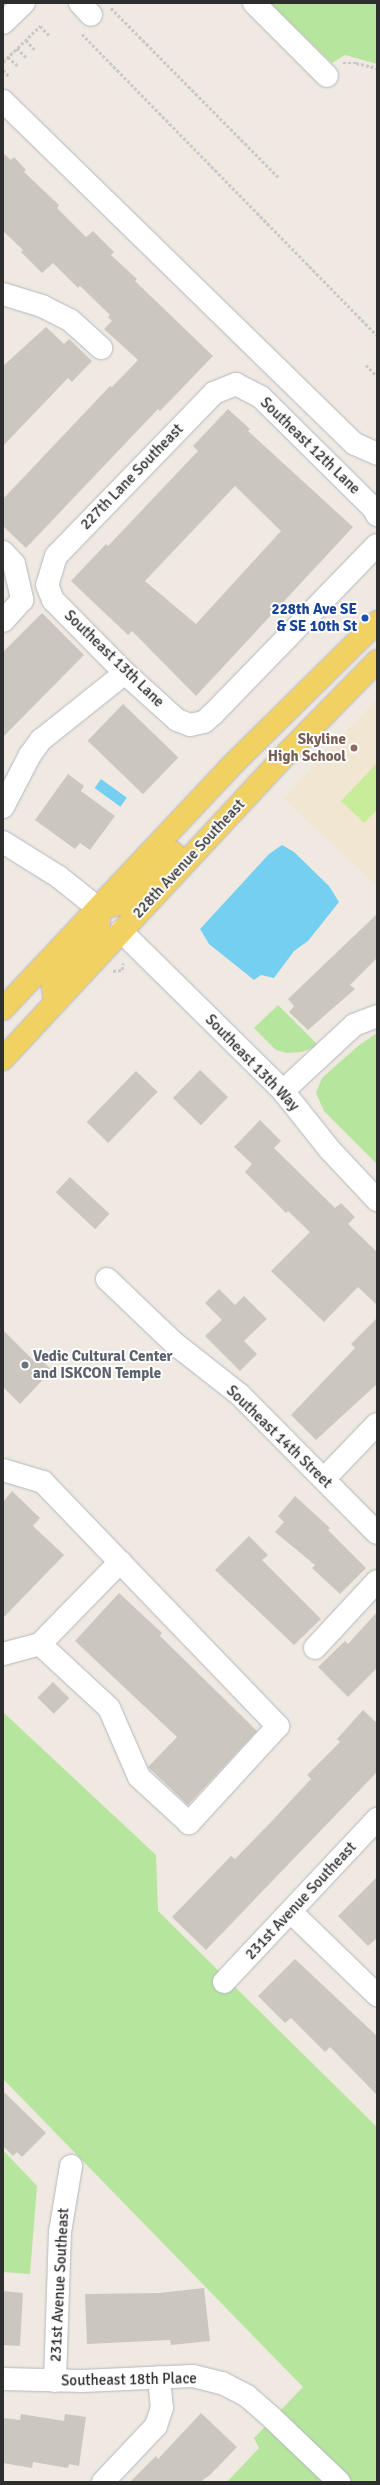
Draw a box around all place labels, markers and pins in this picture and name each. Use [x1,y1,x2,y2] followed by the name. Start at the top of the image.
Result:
[272,600,357,635] place label: 228th Ave SE & SE 10th St
[360,613,370,623] marker: 228th Ave SE & SE 10th St
[268,730,346,765] place label: Skyline High School
[349,743,359,753] marker: Skyline High School
[33,1347,173,1382] place label: Vedic Cultural Center and ISKCON Temple
[20,1360,30,1370] marker: Vedic Cultural Center and ISKCON Temple

